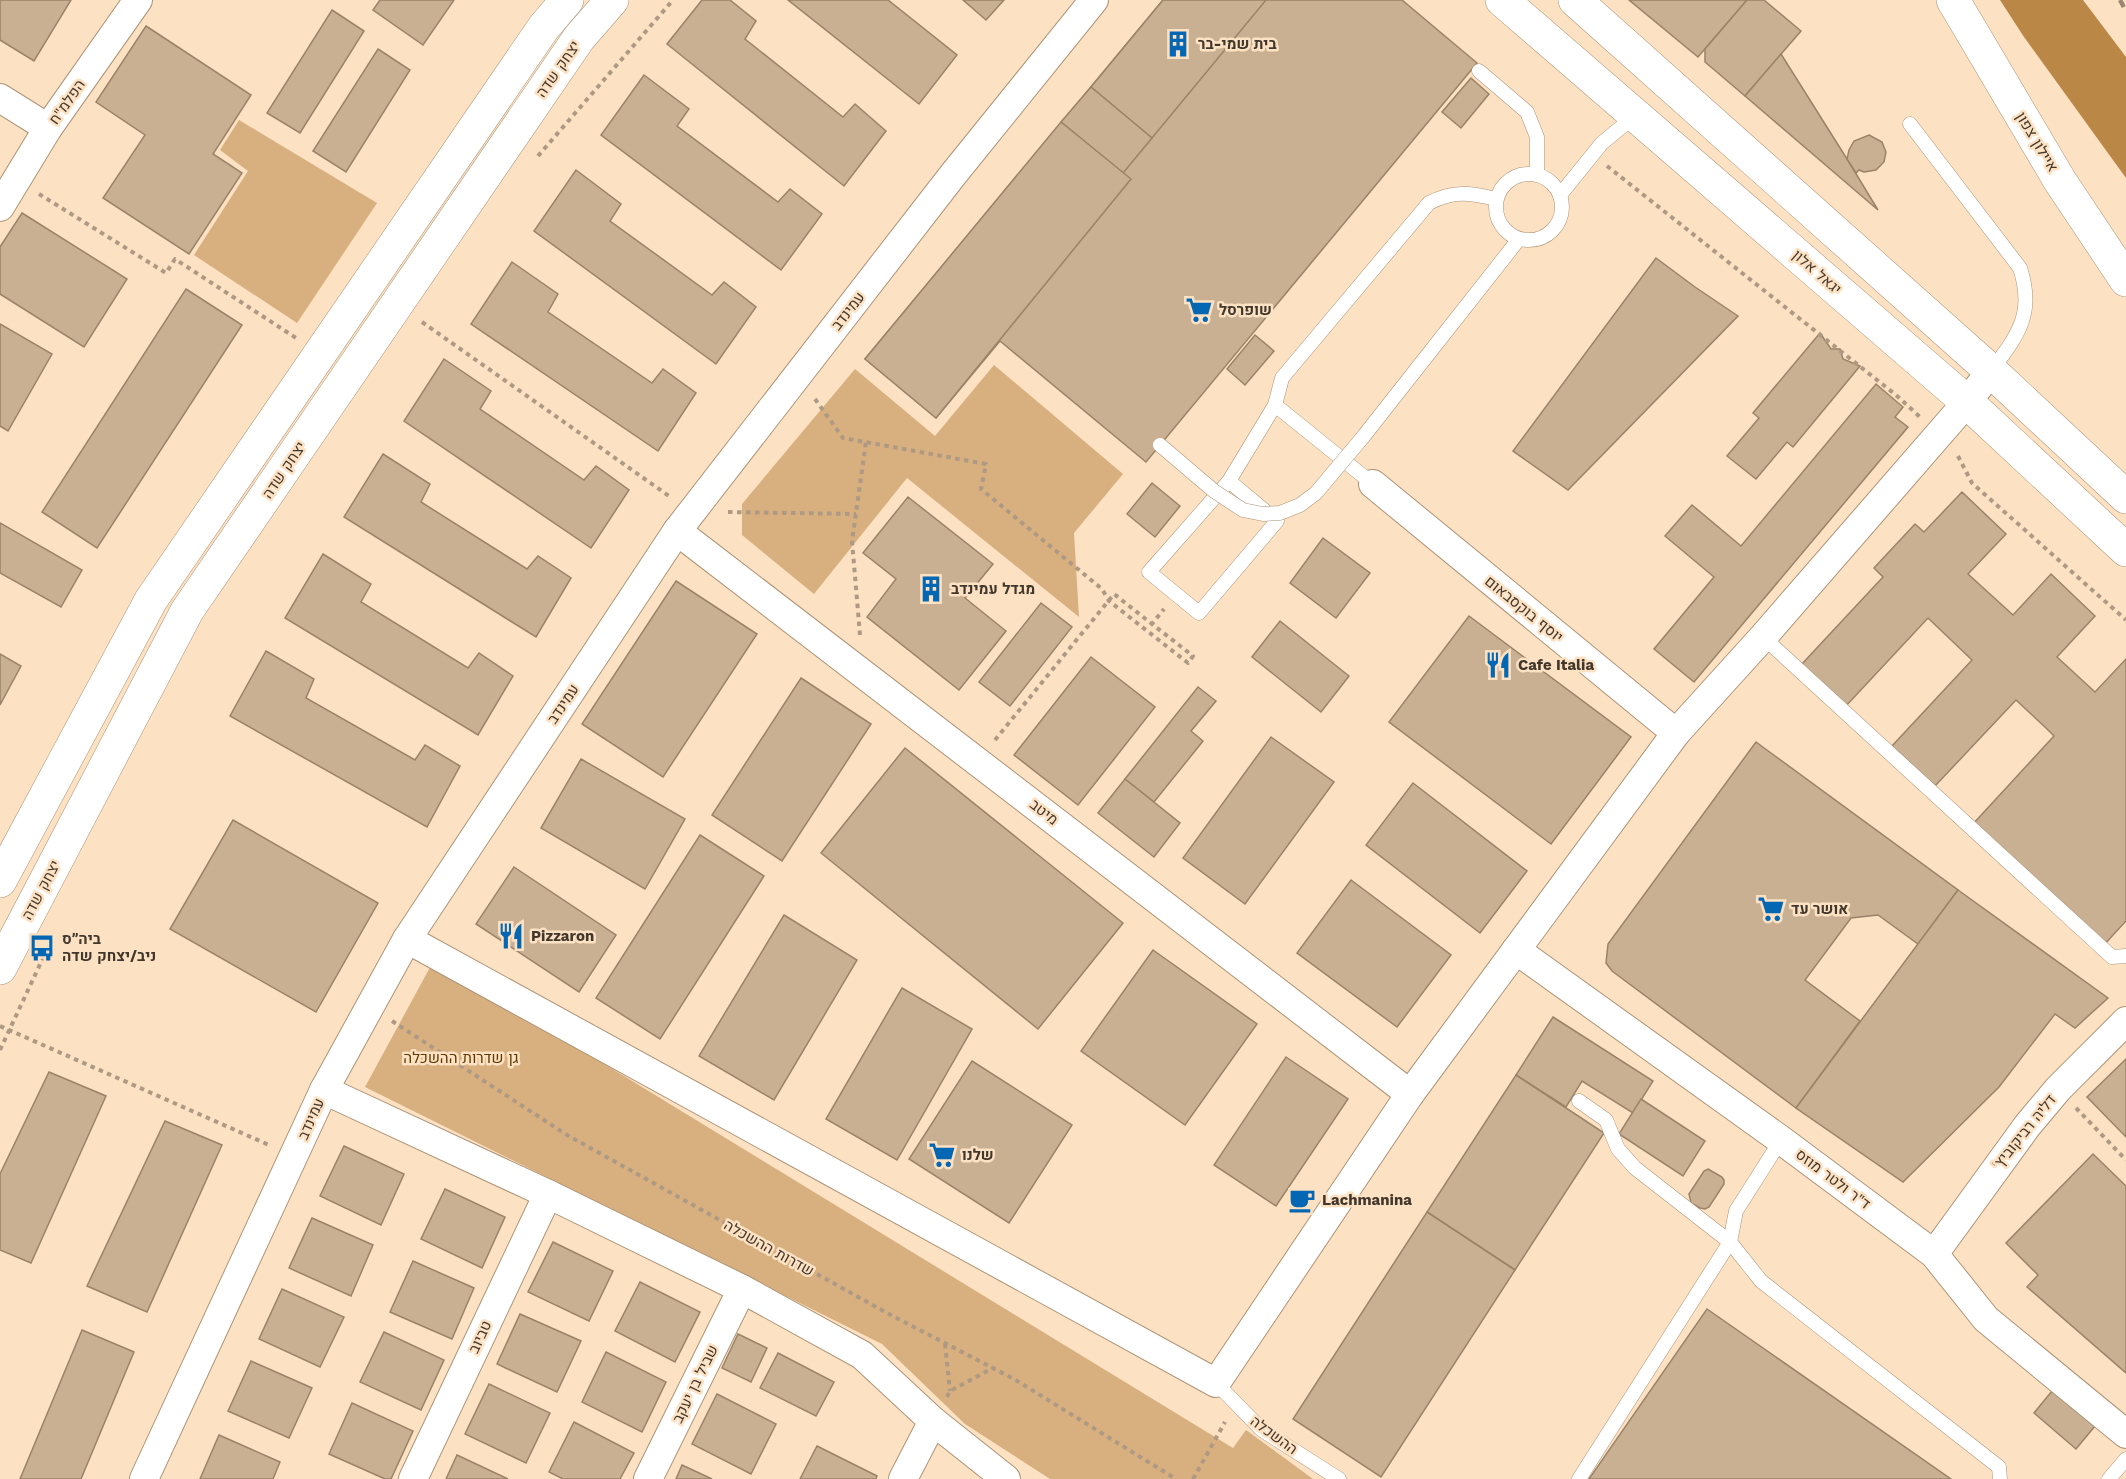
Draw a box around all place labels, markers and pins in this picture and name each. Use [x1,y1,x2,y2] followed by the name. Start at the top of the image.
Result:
[1163,29,1193,59] building icon: בית שמי-בר
[1198,35,1277,53] place label: בית שמי-בר
[1184,295,1214,325] supermarket icon: שופרסל
[1219,301,1272,319] place label: שופרסל
[916,574,946,604] building icon: מגדל עמינדב
[951,580,1035,598] place label: מגדל עמינדב
[1483,650,1513,680] restaurant icon: Cafe Italia
[1518,656,1594,674] place label: Cafe Italia
[1756,894,1786,924] supermarket icon: אושר עד
[1791,900,1848,918] place label: אושר עד
[496,921,526,951] restaurant icon: Pizzaron
[531,927,594,945] place label: Pizzaron
[62,930,156,965] place label: ביה״ס ניב/יצחק שדה
[27,933,57,963] bus stop icon: ביה״ס ניב/יצחק שדה
[927,1140,957,1170] supermarket icon: שלנו
[962,1146,994,1164] place label: שלנו
[1287,1185,1317,1215] cafe icon: Lachmanina
[1322,1191,1412,1209] place label: Lachmanina

